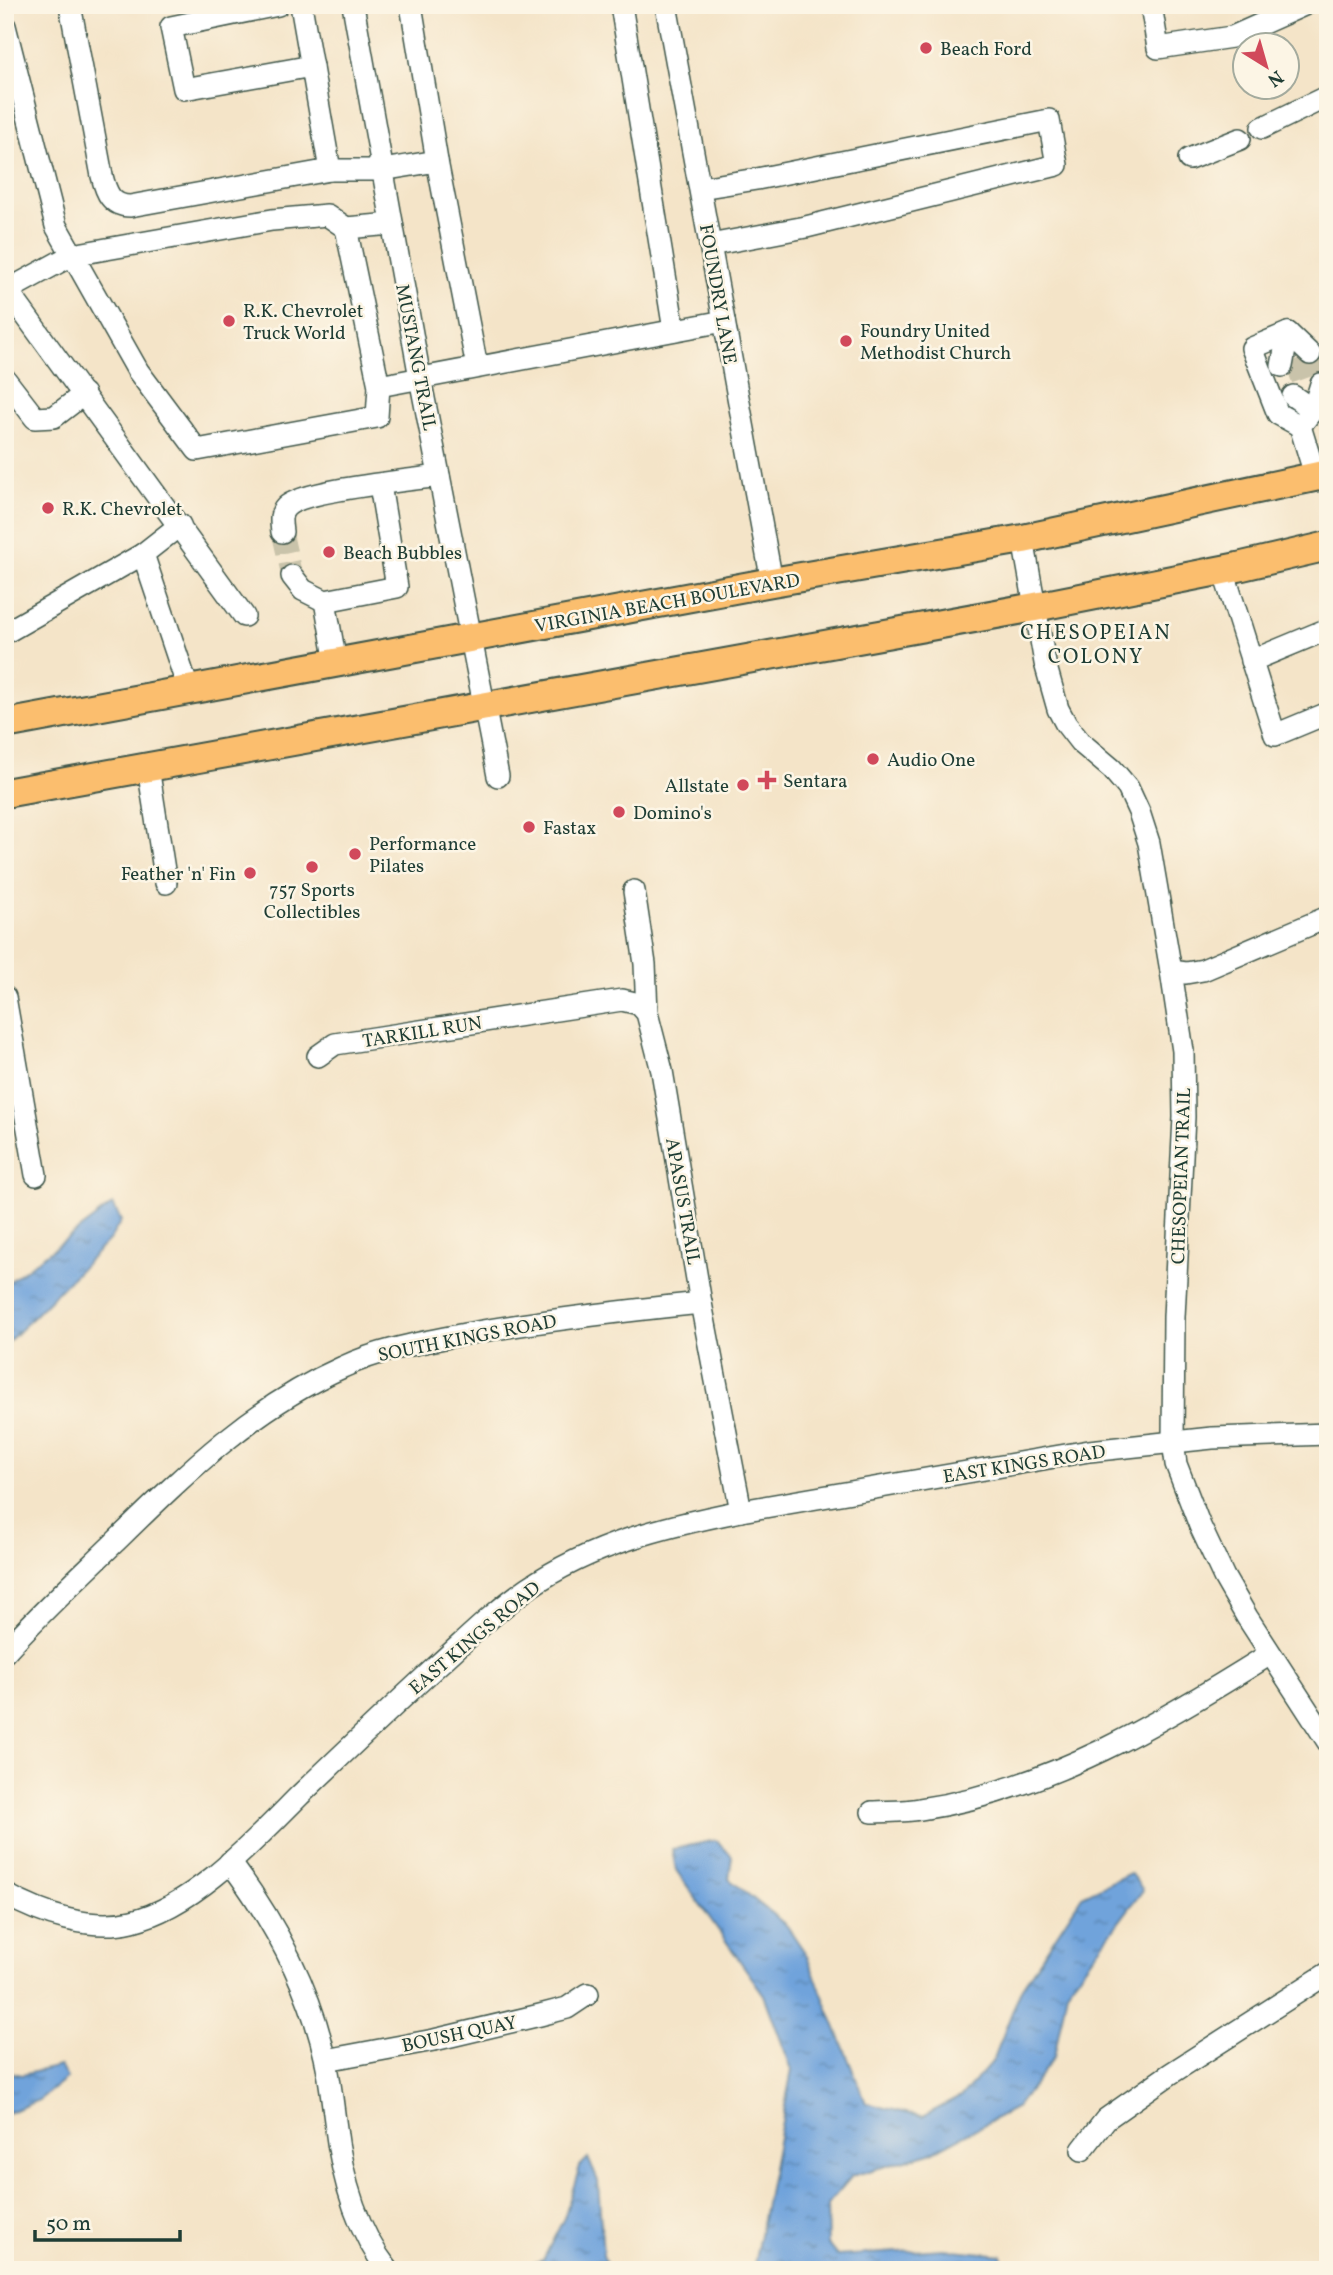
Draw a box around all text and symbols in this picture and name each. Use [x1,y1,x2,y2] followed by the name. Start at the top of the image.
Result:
[1232,32,1302,102] north arrow
[940,37,1032,63] place label: Beach Ford
[918,40,934,56] marker: Beach Ford
[1262,63,1288,93] text: N
[692,222,742,367] street label: FOUNDRY LANE
[388,282,442,433] street label: MUSTANG TRAIL
[243,299,364,347] place label: R.K. Chevrolet Truck World
[221,313,237,329] marker: R.K. Chevrolet Truck World
[860,319,1011,367] place label: Foundry United Methodist Church
[838,333,854,349] marker: Foundry United Methodist Church
[62,497,183,523] place label: R.K. Chevrolet
[40,500,56,516] marker: R.K. Chevrolet
[343,541,462,567] place label: Beach Bubbles
[321,544,337,560] marker: Beach Bubbles
[533,568,802,640] street label: VIRGINIA BEACH BOULEVARD
[1020,619,1172,672] district label: CHESOPEIAN COLONY
[887,748,975,774] place label: Audio One
[865,751,881,767] marker: Audio One
[783,769,847,795] place label: Sentara
[757,770,777,790] marker: Sentara
[665,774,729,800] place label: Allstate
[735,777,751,793] marker: Allstate
[633,801,712,827] place label: Domino's
[611,804,627,820] marker: Domino's
[543,816,596,842] place label: Fastax
[521,819,537,835] marker: Fastax
[369,832,476,880] place label: Performance Pilates
[347,846,363,862] marker: Performance Pilates
[304,859,320,875] marker: 757 Sports Collectibles
[121,862,236,888] place label: Feather 'n' Fin
[242,865,258,881] marker: Feather 'n' Fin
[264,878,360,926] place label: 757 Sports Collectibles
[361,1011,484,1055] street label: TARKILL RUN
[1166,1087,1198,1265] street label: CHESOPEIAN TRAIL
[658,1136,706,1267] street label: APASUS TRAIL
[376,1309,559,1369] street label: SOUTH KINGS ROAD
[941,1439,1108,1491] street label: EAST KINGS ROAD
[404,1576,547,1701] street label: EAST KINGS ROAD
[400,2010,519,2060] street label: BOUSH QUAY
[35,2198,180,2242] scale bar
[46,2210,91,2239] text: 50 m

